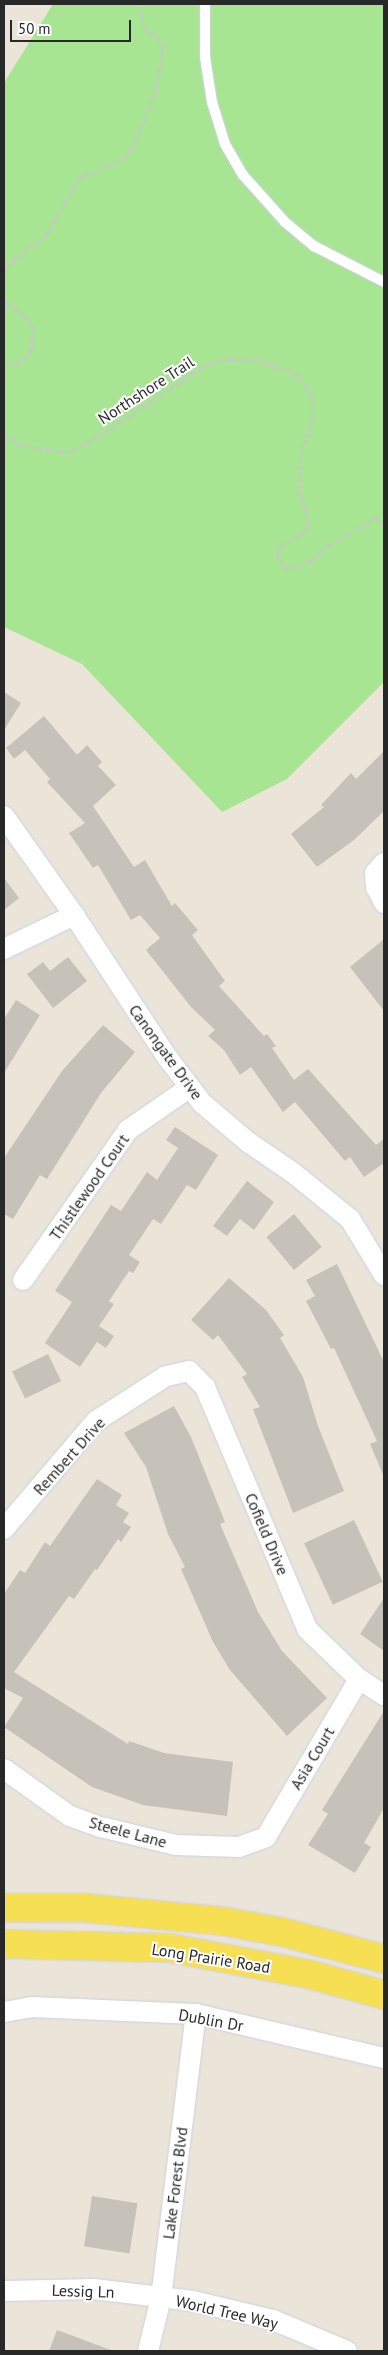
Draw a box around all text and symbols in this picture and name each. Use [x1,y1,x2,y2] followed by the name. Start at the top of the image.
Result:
[12,10,134,42] scale bar
[18,19,51,38] text: 50 m
[94,352,198,428] street label: Northshore Trail
[125,1001,207,1103] street label: Canongate Drive
[45,1130,133,1244] street label: Thistlewood Court
[29,1413,109,1499] street label: Rembert Drive
[241,1490,293,1578] street label: Cofield Drive
[286,1723,338,1793] street label: Asia Court
[87,1812,169,1852] street label: Steele Lane
[150,1939,272,1977] street label: Long Prairie Road
[177,2005,245,2035] street label: Dublin Dr
[159,2126,191,2240] street label: Lake Forest Blvd
[51,2280,115,2302] street label: Lessig Ln
[174,2291,280,2333] street label: World Tree Way

